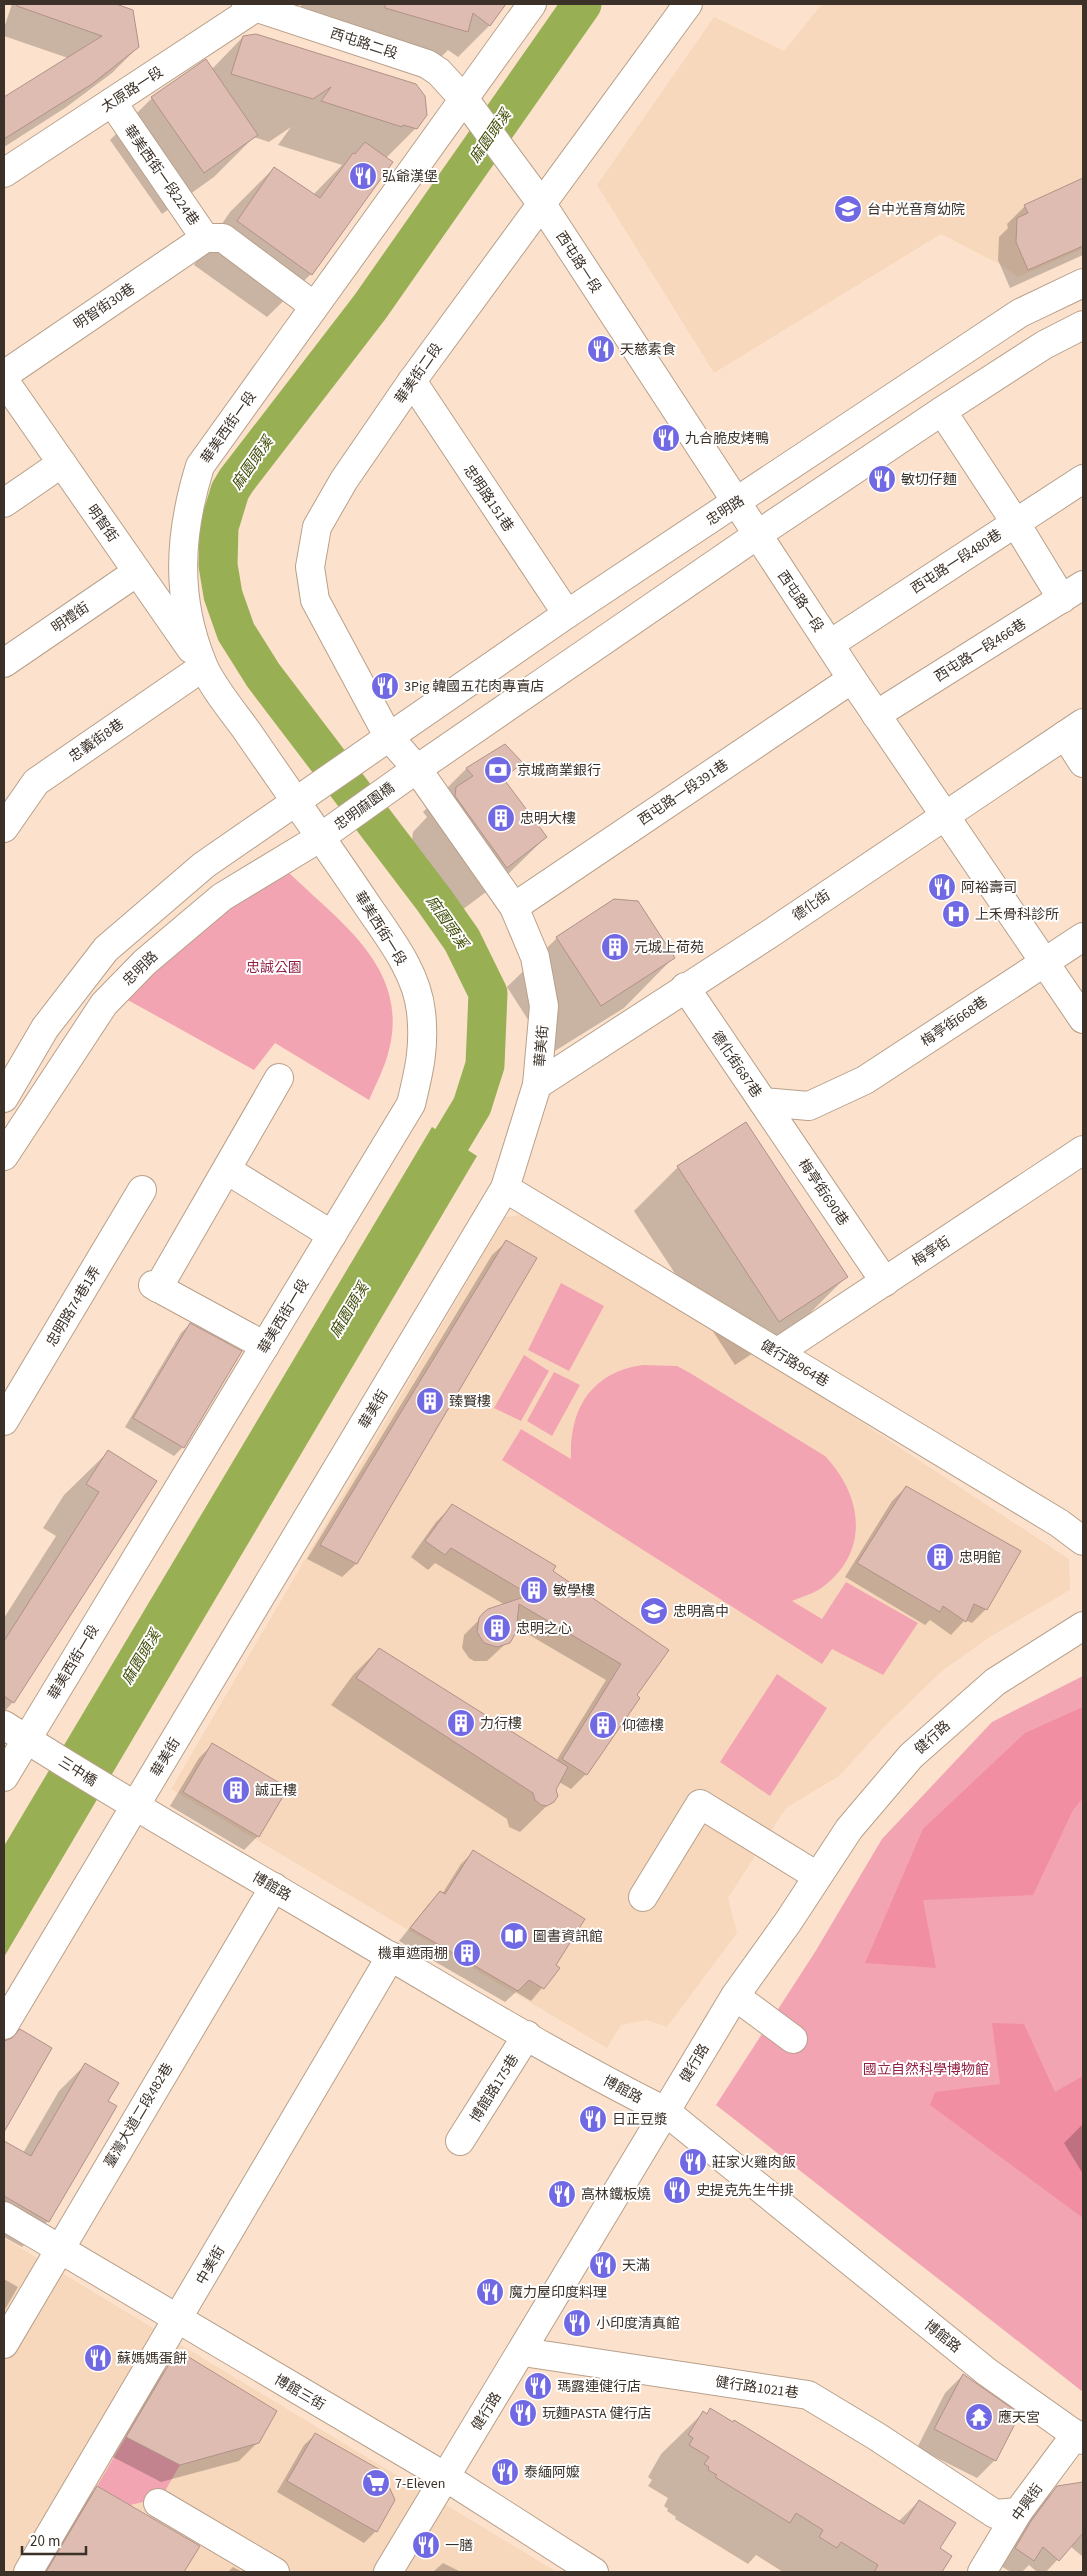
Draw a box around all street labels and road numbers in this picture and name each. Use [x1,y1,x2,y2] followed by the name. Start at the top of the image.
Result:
[327,24,400,64] street label: 西屯路二段
[98,62,167,117] street label: 太原路一段
[119,121,203,230] street label: 華美西街一段224巷
[551,228,606,297] street label: 西屯路一段
[70,279,139,335] street label: 明智街30巷
[391,339,447,408] street label: 華美街二段
[197,387,261,468] street label: 華美西街一段
[458,461,518,536] street label: 忠明路151巷
[702,491,749,531] street label: 忠明路
[82,501,122,547] street label: 明智街
[907,525,1006,599] street label: 西屯路一段480巷
[772,567,828,636] street label: 西屯路一段
[48,598,94,638] street label: 明禮街
[931,615,1030,687] street label: 西屯路一段466巷
[65,715,128,767] street label: 忠義街8巷
[634,755,733,830] street label: 西屯路一段391巷
[330,778,399,835] street label: 忠明麻園橋
[789,886,835,926] street label: 德化街
[349,888,411,969] street label: 華美西街一段
[119,947,163,991] street label: 忠明路
[917,992,992,1052] street label: 梅亭街668巷
[530,1024,554,1068] street label: 華美街
[706,1027,766,1102] street label: 德化街687巷
[793,1155,853,1230] street label: 梅亭街690巷
[908,1232,955,1272] street label: 梅亭街
[42,1262,106,1351] street label: 忠明路74巷1弄
[254,1275,314,1358] street label: 華美西街一段
[756,1335,833,1392] street label: 健行路964巷
[354,1386,393,1433] street label: 華美街
[44,1621,104,1704] street label: 華美西街一段
[910,1716,955,1759] street label: 健行路
[146,1734,185,1781] street label: 華美街
[54,1752,101,1791] street label: 三中橋
[248,1868,295,1906] street label: 博館路
[675,2040,714,2087] street label: 健行路
[466,2051,524,2126] street label: 博館路175巷
[100,2059,178,2172] street label: 臺灣大道二段482巷
[599,2071,646,2109] street label: 博館路
[192,2242,230,2289] street label: 中美街
[920,2316,965,2358] street label: 博館路
[270,2370,329,2416] street label: 博館三街
[714,2372,800,2404] street label: 健行路1021巷
[467,2388,506,2435] street label: 健行路
[1008,2480,1048,2526] street label: 中興街

